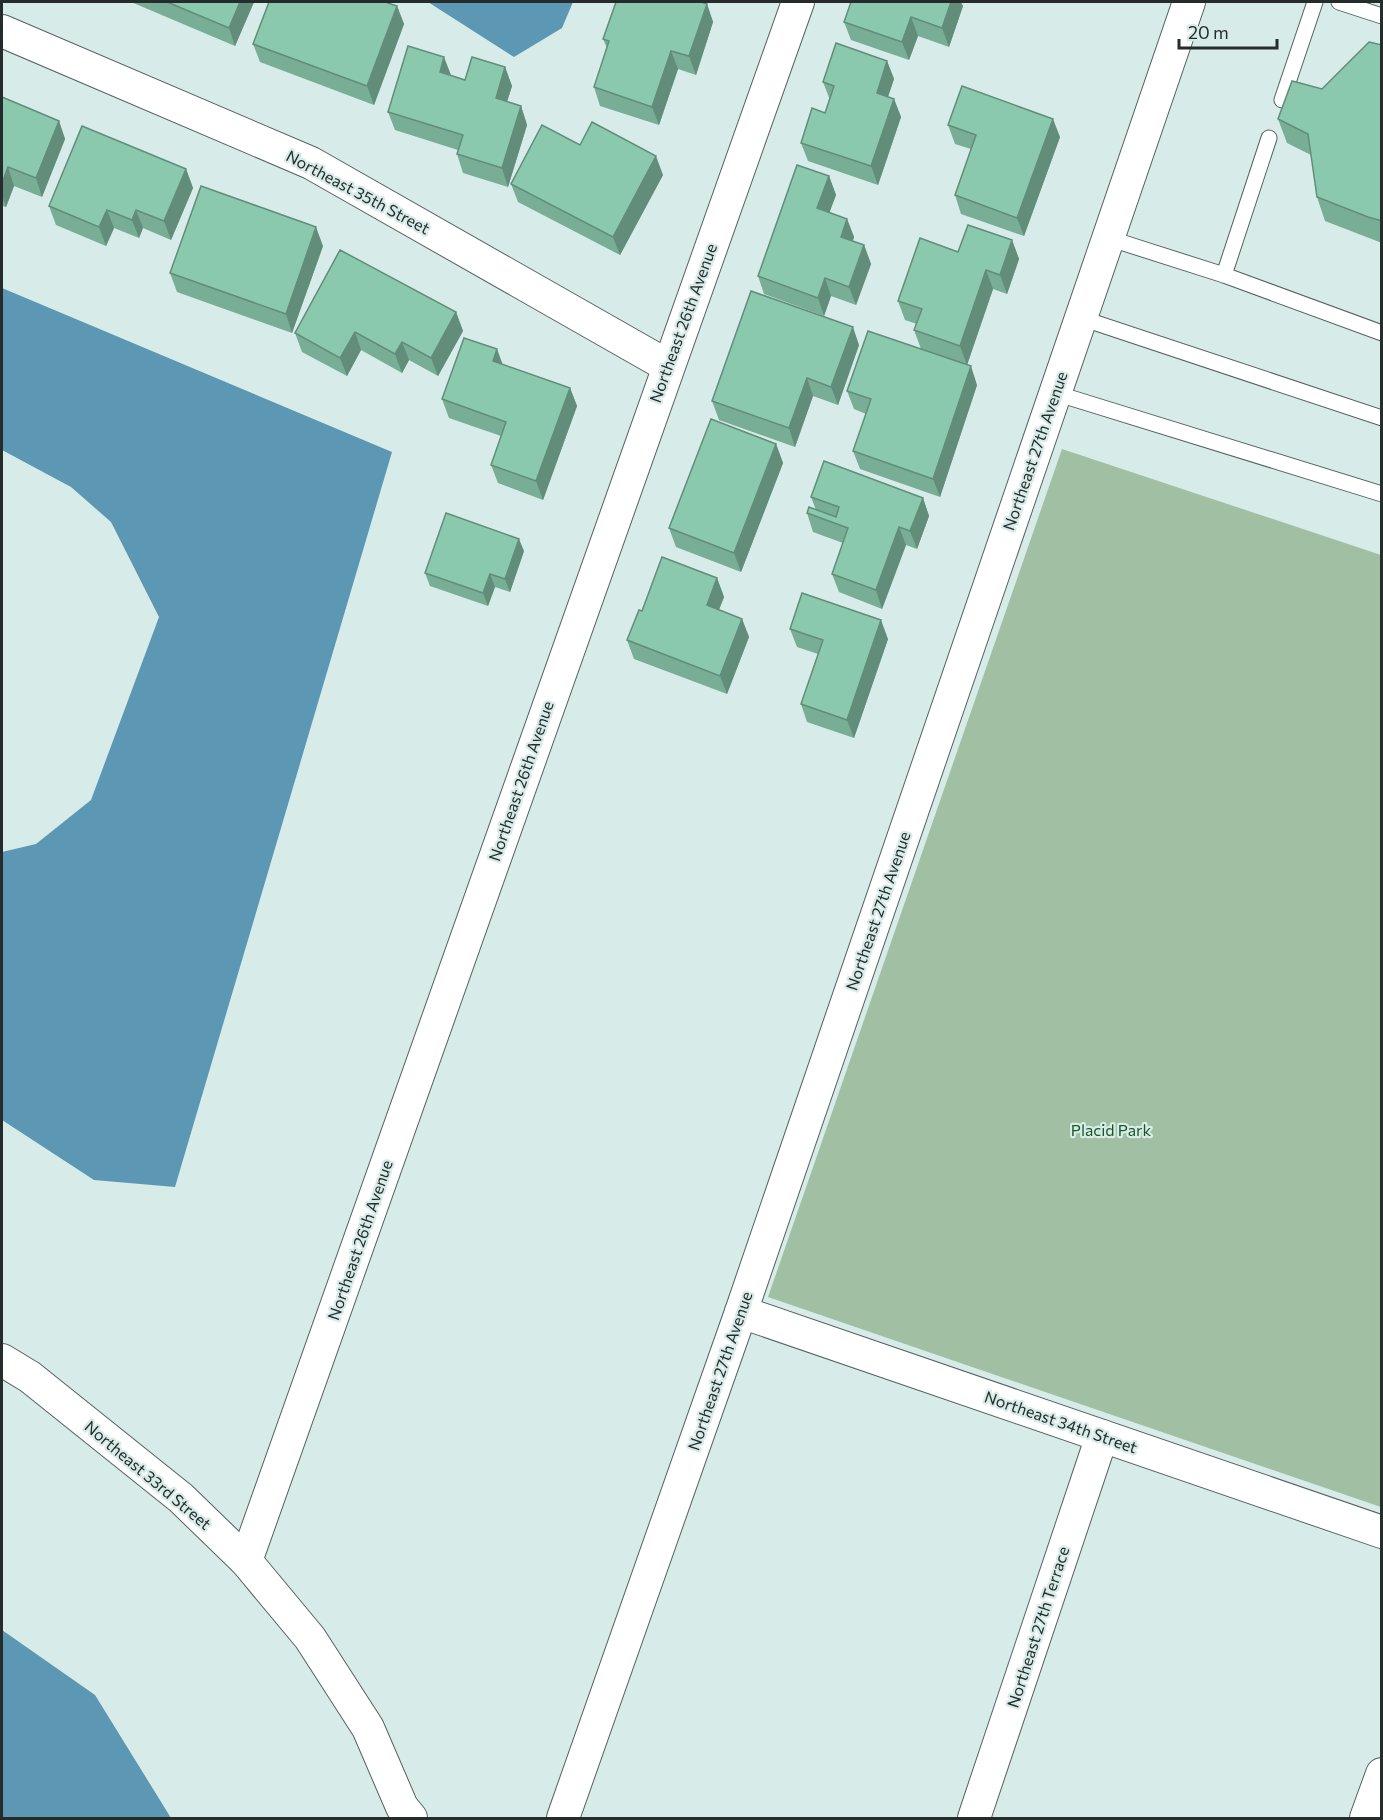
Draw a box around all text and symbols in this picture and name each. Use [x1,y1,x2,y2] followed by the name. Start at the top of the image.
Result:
[1179,12,1276,50] scale bar
[1188,21,1229,43] text: 20 m
[283,146,434,238] street label: Northeast 35th Street
[645,241,720,405] street label: Northeast 26th Avenue
[998,369,1071,533] street label: Northeast 27th Avenue
[484,698,557,863] street label: Northeast 26th Avenue
[841,829,914,993] street label: Northeast 27th Avenue
[1071,1120,1151,1139] park label: Placid Park
[323,1157,396,1322] street label: Northeast 26th Avenue
[683,1289,756,1453] street label: Northeast 27th Avenue
[982,1386,1140,1457] street label: Northeast 34th Street
[81,1416,216,1533] street label: Northeast 33rd Street
[1002,1544,1073,1710] street label: Northeast 27th Terrace

